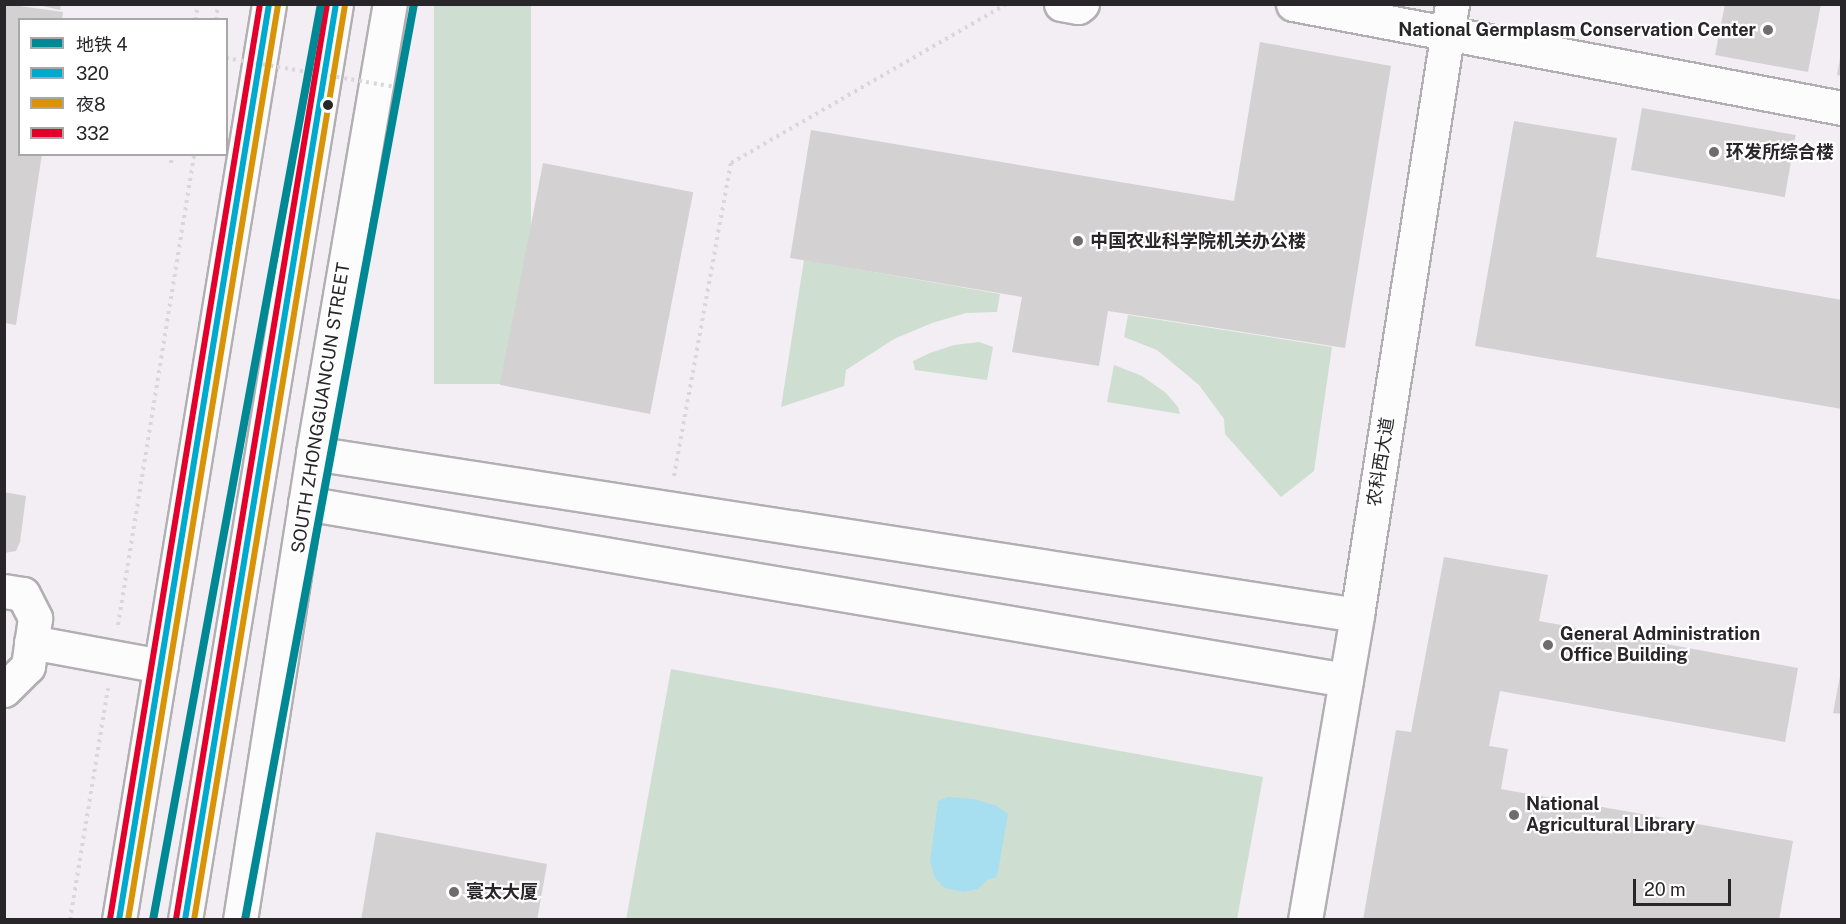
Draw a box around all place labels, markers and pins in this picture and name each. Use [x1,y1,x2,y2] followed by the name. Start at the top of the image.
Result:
[1398,19,1756,41] place label: National Germplasm Conservation Center
[1761,23,1775,37] marker: National Germplasm Conservation Center
[322,99,334,111] unlabelled marker
[1726,141,1834,163] place label: 环发所综合楼
[1707,145,1721,159] marker: 环发所综合楼
[1090,230,1306,252] place label: 中国农业科学院机关办公楼
[1071,234,1085,248] marker: 中国农业科学院机关办公楼
[1560,624,1760,666] place label: General Administration Office Building
[1541,638,1555,652] marker: General Administration Office Building
[1526,794,1695,836] place label: National Agricultural Library
[1507,808,1521,822] marker: National Agricultural Library
[466,881,538,903] place label: 寰太大厦
[447,885,461,899] marker: 寰太大厦

